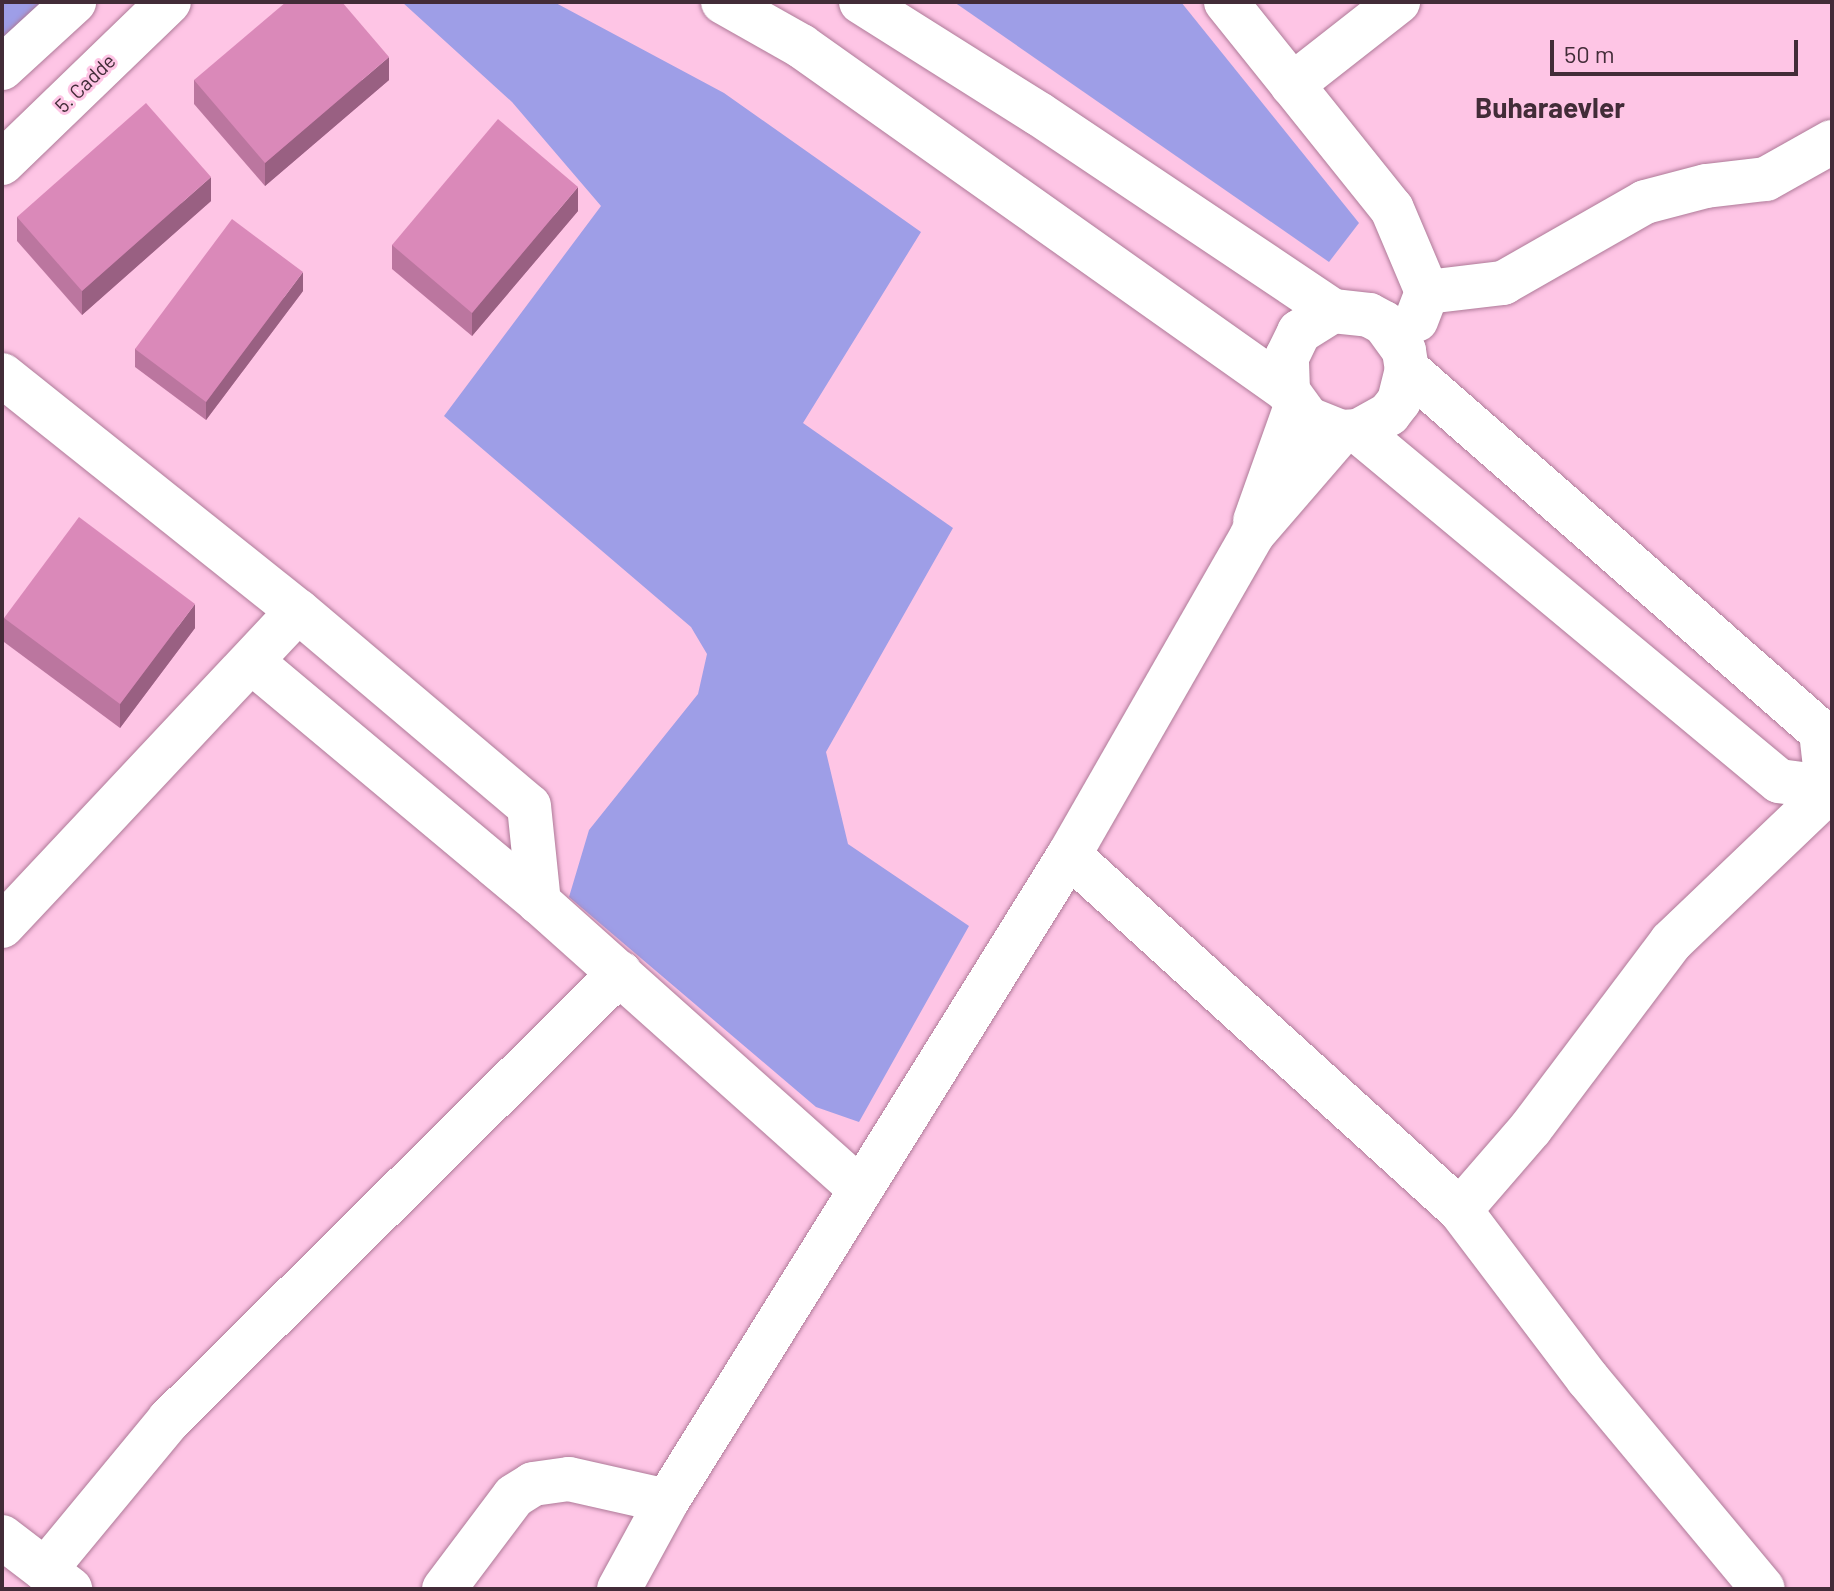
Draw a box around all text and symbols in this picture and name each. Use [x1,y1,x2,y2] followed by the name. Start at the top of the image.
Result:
[1554,24,1802,74] scale bar
[1564,39,1615,68] text: 50 m
[50,48,120,118] street label: 5. Cadde
[1475,90,1625,124] district label: Buharaevler

